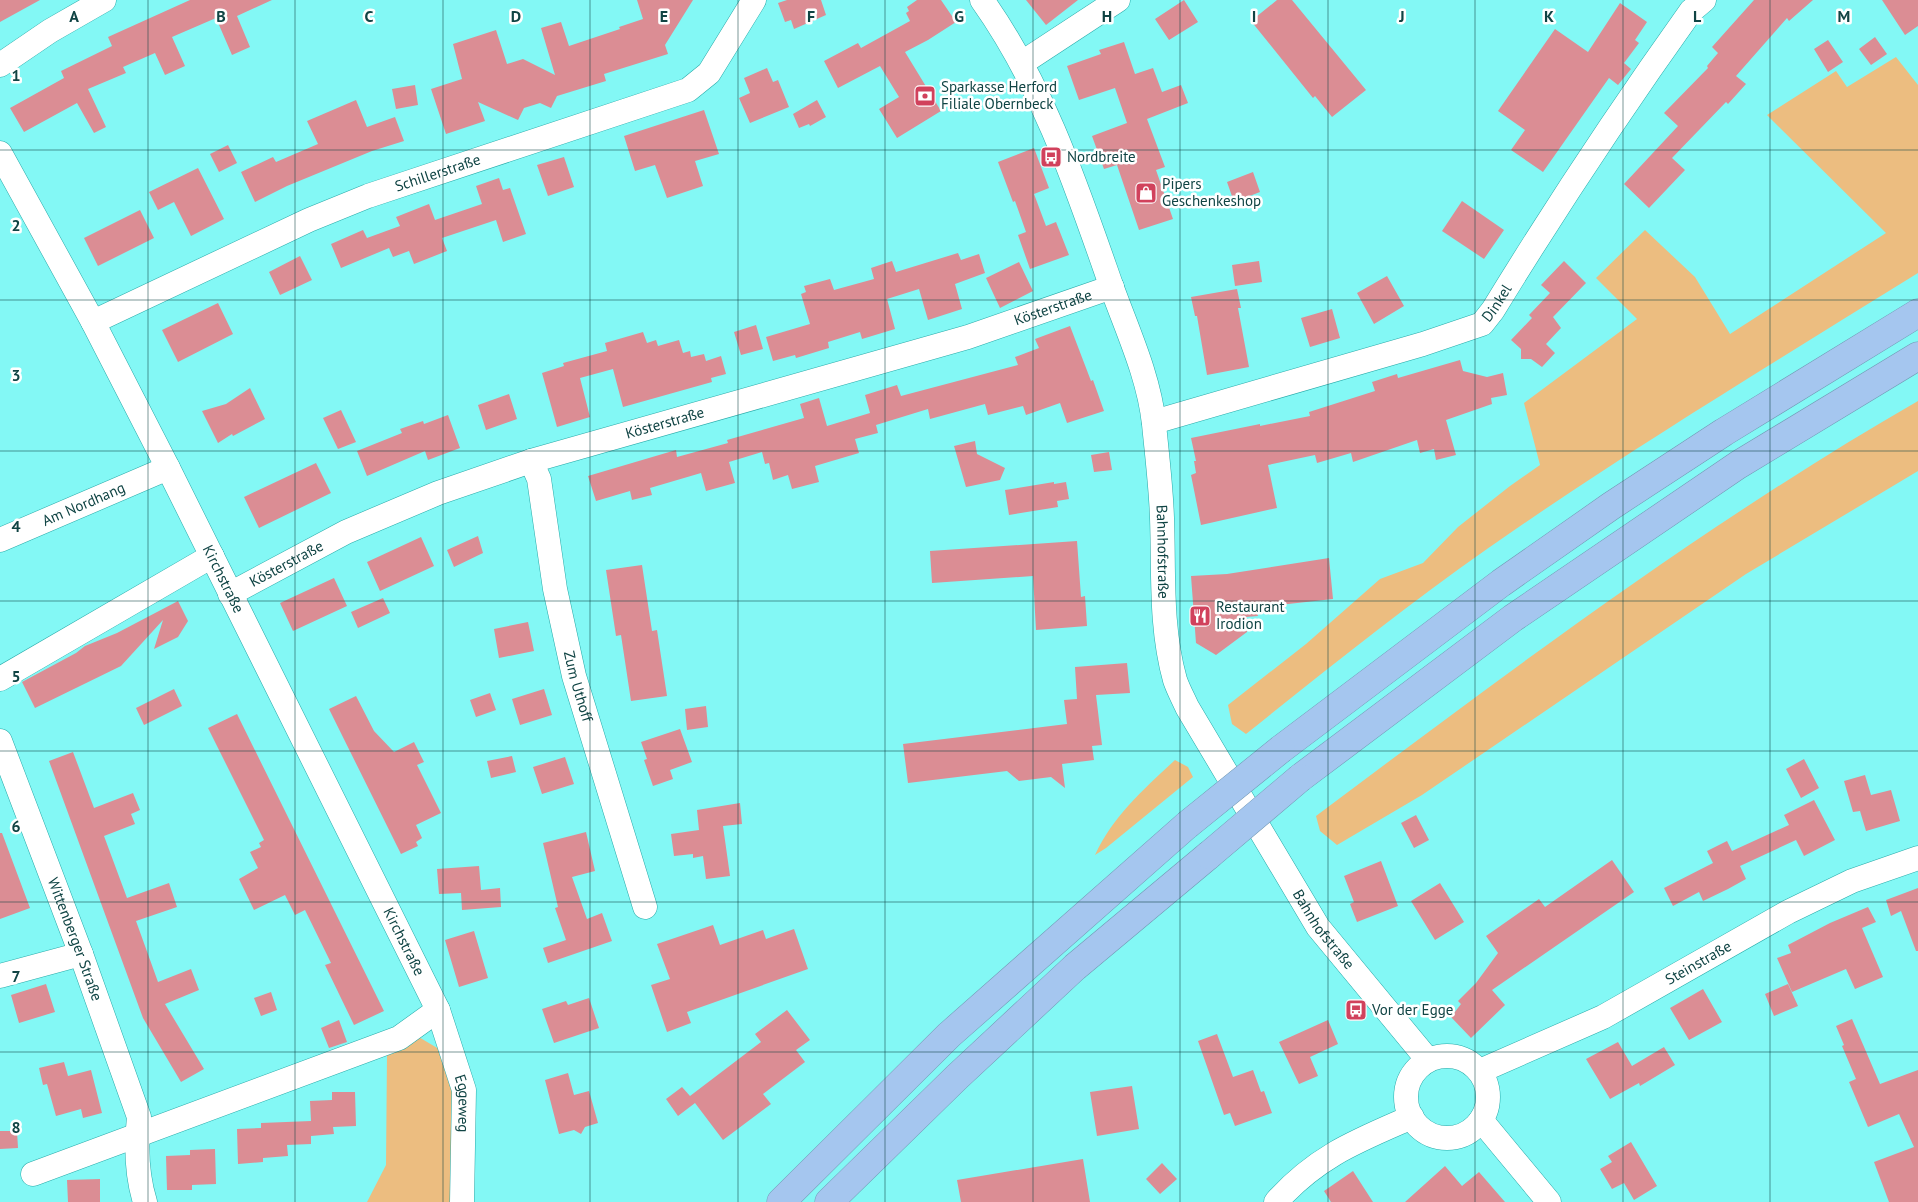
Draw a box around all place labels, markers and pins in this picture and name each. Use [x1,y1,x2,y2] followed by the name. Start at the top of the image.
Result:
[941,77,1057,113] place label: Sparkasse Herford Filiale Obernbeck
[913,84,937,108] bank icon: Sparkasse Herford Filiale Obernbeck
[1039,145,1063,169] bus stop icon: Nordbreite
[1067,147,1136,166] place label: Nordbreite
[1162,174,1261,210] place label: Pipers Geschenkeshop
[1134,181,1158,205] shop icon: Pipers Geschenkeshop
[1216,597,1285,633] place label: Restaurant Irodion
[1188,604,1212,628] restaurant icon: Restaurant Irodion
[1344,998,1368,1022] bus stop icon: Vor der Egge
[1371,1000,1453,1019] place label: Vor der Egge

